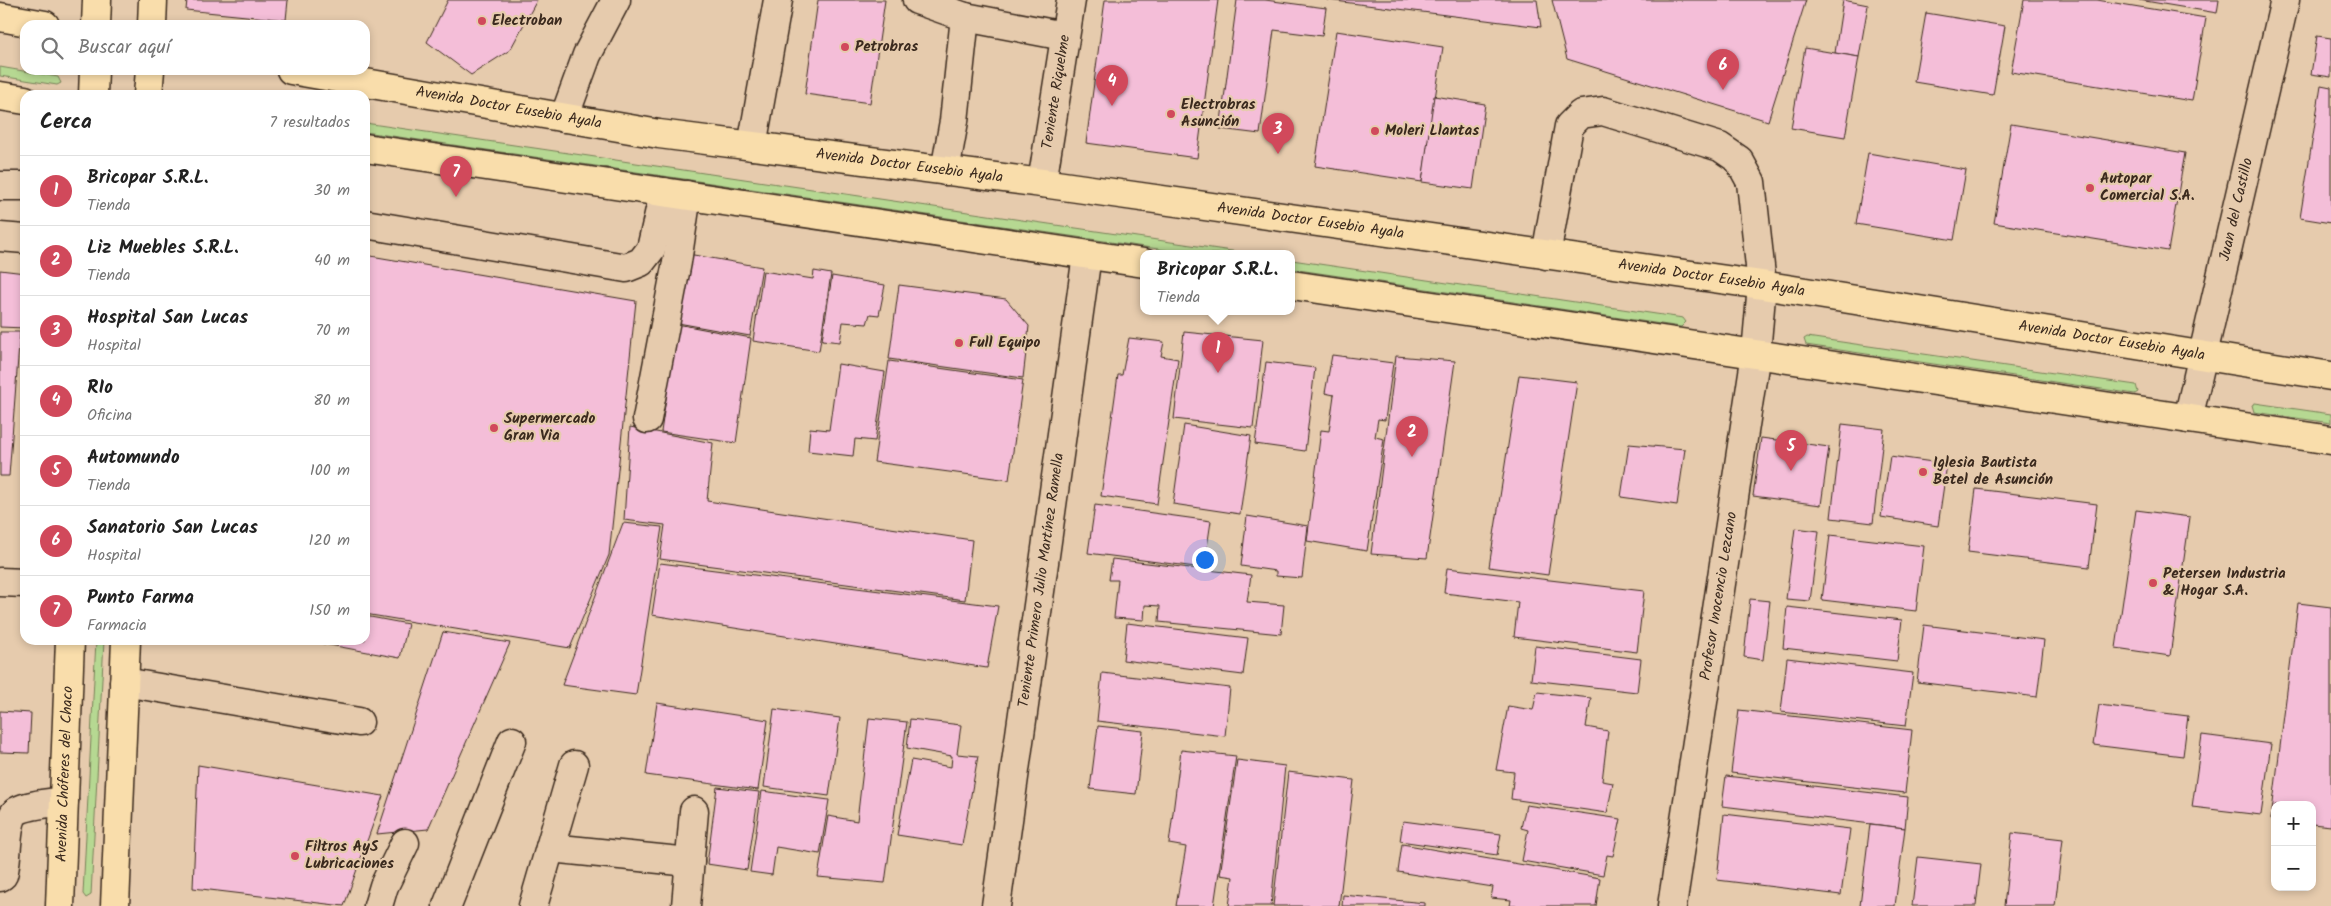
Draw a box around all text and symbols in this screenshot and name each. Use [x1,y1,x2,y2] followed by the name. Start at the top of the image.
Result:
[492,9,562,33] place label: Electroban
[476,15,488,27] marker: Electroban
[20,20,370,75] search box
[78,33,170,63] text: Buscar aquí
[1036,33,1077,151] street label: Teniente Riquelme
[38,34,66,62] icon: search
[855,35,918,59] place label: Petrobras
[839,41,851,53] marker: Petrobras
[1707,49,1739,90] pin: 6
[1096,65,1128,106] pin: 4
[414,80,604,136] street label: Avenida Doctor Eusebio Ayala
[1181,93,1256,134] place label: Electrobras Asunción
[40,106,92,139] text: Cerca
[1165,108,1177,120] marker: Electrobras Asunción
[270,110,350,135] text: 7 resultados
[1262,113,1294,154] pin: 3
[1385,119,1479,143] place label: Moleri Llantas
[1369,125,1381,137] marker: Moleri Llantas
[814,142,1004,190] street label: Avenida Doctor Eusebio Ayala
[2213,155,2260,264] street label: Juan del Castillo
[440,156,472,197] pin: 7
[87,163,209,193] text: Bricopar S.R.L.
[2100,167,2195,208] place label: Autopar Comercial S.A.
[54,178,58,203] text: 1
[314,178,350,203] text: 30 m
[2084,182,2096,194] marker: Autopar Comercial S.A.
[87,193,131,218] text: Tienda
[1216,196,1406,246] street label: Avenida Doctor Eusebio Ayala
[87,233,239,263] text: Liz Muebles S.R.L.
[51,248,61,273] text: 2
[314,248,350,273] text: 40 m
[1140,250,1295,315] popup
[1617,253,1807,304] street label: Avenida Doctor Eusebio Ayala
[1157,255,1278,285] text: Bricopar S.R.L.
[87,263,131,288] text: Tienda
[1157,285,1200,310] text: Tienda
[87,303,248,333] text: Hospital San Lucas
[2017,314,2207,368] street label: Avenida Doctor Eusebio Ayala
[52,318,60,343] text: 3
[315,318,350,343] text: 70 m
[969,331,1040,355] place label: Full Equipo
[1202,332,1234,373] pin: 1
[87,333,141,358] text: Hospital
[953,337,965,349] marker: Full Equipo
[87,373,113,403] text: RIo
[52,388,60,413] text: 4
[313,388,350,413] text: 80 m
[87,403,132,428] text: Oficina
[504,407,595,448] place label: Supermercado Gran Via
[1396,416,1428,457] pin: 2
[488,422,500,434] marker: Supermercado Gran Via
[1775,430,1807,471] pin: 5
[87,443,180,473] text: Automundo
[1012,451,1071,709] street label: Teniente Primero Julio Martínez Ramella
[1933,451,2053,492] place label: Iglesia Bautista Betel de Asunción
[52,458,60,483] text: 5
[310,458,350,483] text: 100 m
[1917,466,1929,478] marker: Iglesia Bautista Betel de Asunción
[87,473,131,498] text: Tienda
[1694,510,1744,682] street label: Profesor Inocencio Lezcano
[87,513,258,543] text: Sanatorio San Lucas
[52,528,60,553] text: 6
[309,528,350,553] text: 120 m
[87,543,141,568] text: Hospital
[1192,547,1218,573] your location
[2163,562,2286,603] place label: Petersen Industria & Hogar S.A.
[2147,577,2159,589] marker: Petersen Industria & Hogar S.A.
[87,583,194,613] text: Punto Farma
[52,598,60,623] text: 7
[309,598,350,623] text: 150 m
[87,613,147,638] text: Farmacia
[50,685,80,863] street label: Avenida Chóferes del Chaco
[2271,801,2316,891] map controls
[2271,801,2316,846] button: +
[305,835,394,876] place label: Filtros AyS Lubricaciones
[2271,846,2316,891] button: −
[289,850,301,862] marker: Filtros AyS Lubricaciones

